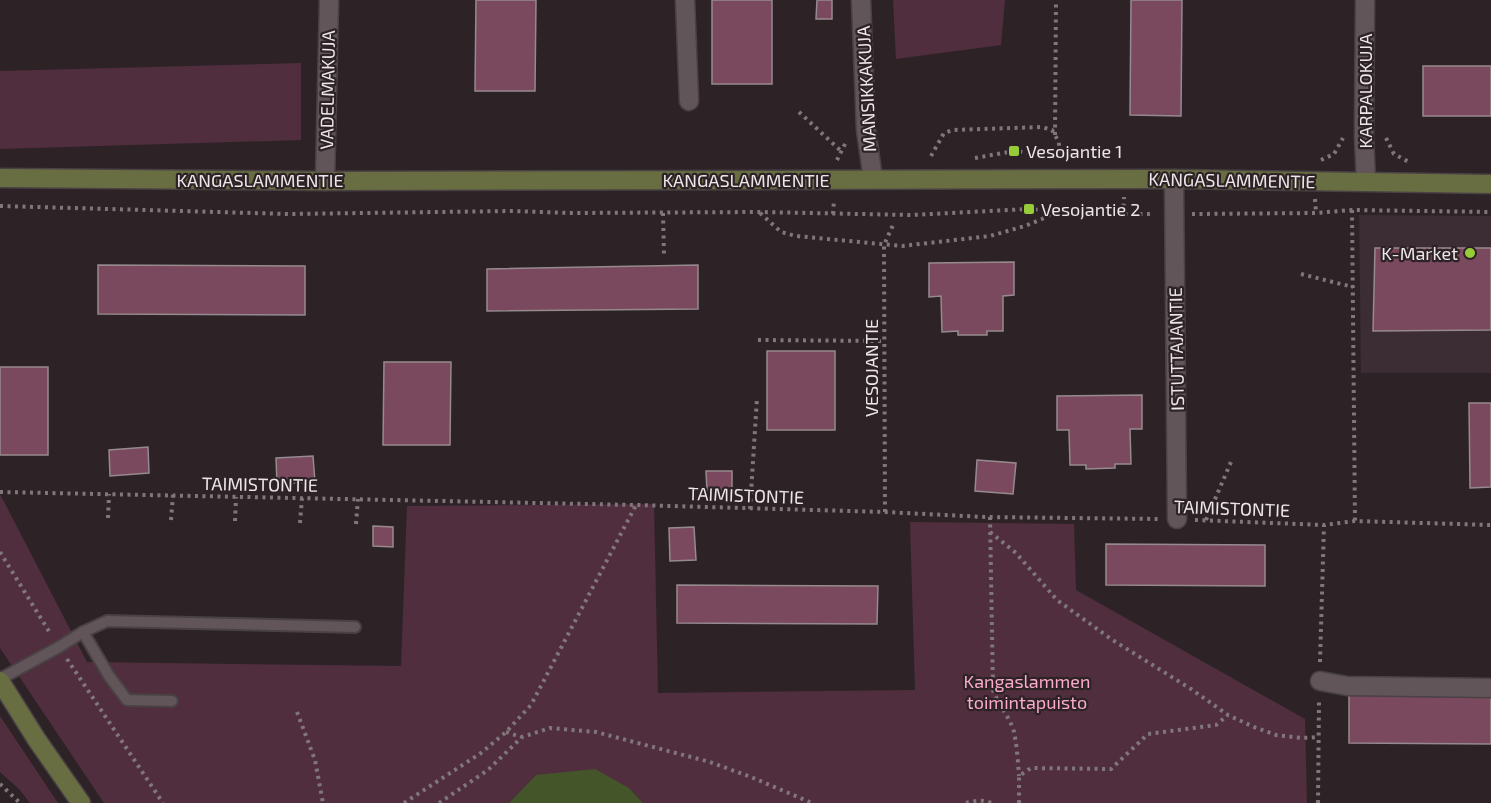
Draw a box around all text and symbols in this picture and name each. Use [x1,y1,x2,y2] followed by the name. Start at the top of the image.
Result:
[852,24,880,153] street label: MANSIKKAKUJA
[315,29,339,150] street label: VADELMAKUJA
[1354,33,1376,148] street label: KARPALOKUJA
[1026,140,1122,162] place label: Vesojantie 1
[1007,144,1021,158] marker: Vesojantie 1
[1148,168,1316,192] street label: KANGASLAMMENTIE
[176,169,344,191] street label: KANGASLAMMENTIE
[662,169,830,191] street label: KANGASLAMMENTIE
[1041,198,1140,220] place label: Vesojantie 2
[1022,202,1036,216] marker: Vesojantie 2
[1381,242,1458,264] place label: K-Market
[1463,246,1477,260] marker: K-Market
[1164,287,1188,411] street label: ISTUTTAJANTIE
[860,319,882,417] street label: VESOJANTIE
[202,472,318,496] street label: TAIMISTONTIE
[688,482,804,508] street label: TAIMISTONTIE
[1174,495,1290,521] street label: TAIMISTONTIE
[964,670,1090,713] park label: Kangaslammen toimintapuisto

